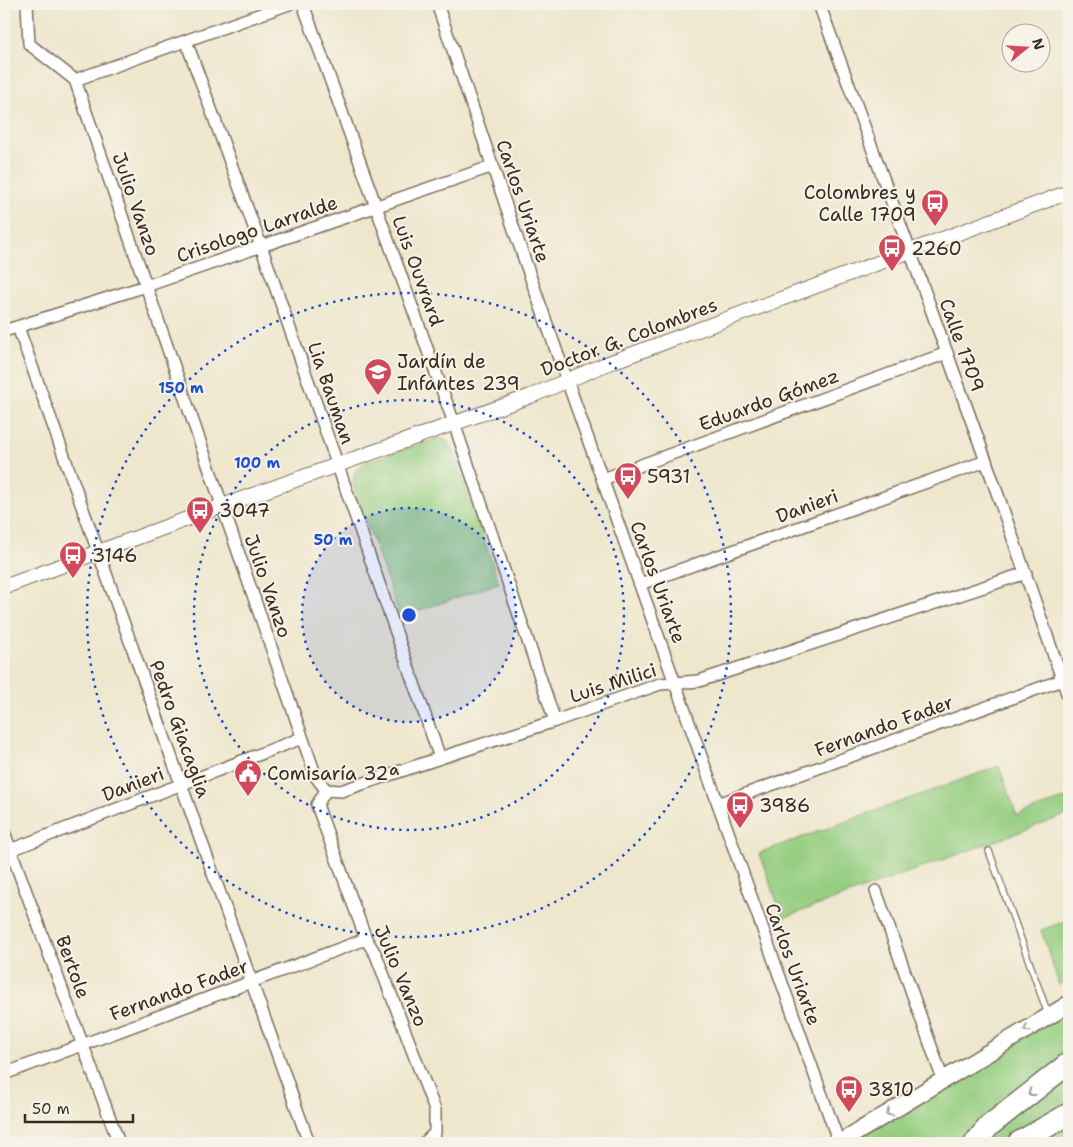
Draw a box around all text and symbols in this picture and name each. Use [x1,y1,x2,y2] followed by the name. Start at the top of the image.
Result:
[1000,22,1050,72] north arrow
[1028,36,1049,52] text: N
[490,136,556,266] street label: Carlos Uriarte
[107,149,165,259] street label: Julio Vanzo
[804,180,916,227] place label: Colombres y Calle 1709
[920,188,950,227] bus stop icon: Colombres y Calle 1709
[173,190,341,268] street label: Crisologo Larralde
[386,212,450,330] street label: Luis Ouvrard
[877,233,907,272] bus stop icon: 2260
[911,236,962,261] place label: 2260
[537,292,721,382] street label: Doctor G. Colombres
[934,295,990,395] street label: Calle 1709
[302,339,360,447] street label: Lia Bauman
[397,349,520,396] place label: Jardín de Infantes 239
[363,357,393,396] school or university icon: Jardín de Infantes 239
[696,363,842,437] street label: Eduardo Gómez
[158,378,204,398] text: 150 m
[234,453,280,473] text: 100 m
[613,461,643,500] bus stop icon: 5931
[647,464,690,489] place label: 5931
[772,483,842,529] street label: Danieri
[185,495,215,534] bus stop icon: 3047
[219,498,270,523] place label: 3047
[624,517,692,647] street label: Carlos Uriarte
[314,530,353,550] text: 50 m
[239,531,297,641] street label: Julio Vanzo
[58,540,88,579] bus stop icon: 3146
[92,543,138,568] place label: 3146
[400,606,418,624] centre of rings
[144,657,217,801] street label: Pedro Giacaglia
[566,657,660,709] street label: Luis Milici
[811,689,957,763] street label: Fernando Fader
[233,758,263,797] public building icon: Comisaría 32ª
[98,761,168,807] street label: Danieri
[267,761,400,786] place label: Comisaría 32ª
[725,790,755,829] bus stop icon: 3986
[759,793,810,818] place label: 3986
[759,899,827,1029] street label: Carlos Uriarte
[368,922,434,1030] street label: Julio Vanzo
[50,932,96,1002] street label: Bertole
[106,953,252,1027] street label: Fernando Fader
[1024,1022,1033,1032] one-way arrow
[834,1074,864,1113] bus stop icon: 3810
[868,1077,914,1102] place label: 3810
[1028,1088,1037,1096] one-way arrow
[25,1092,132,1124] scale bar
[32,1099,70,1119] text: 50 m
[885,1107,894,1117] one-way arrow

